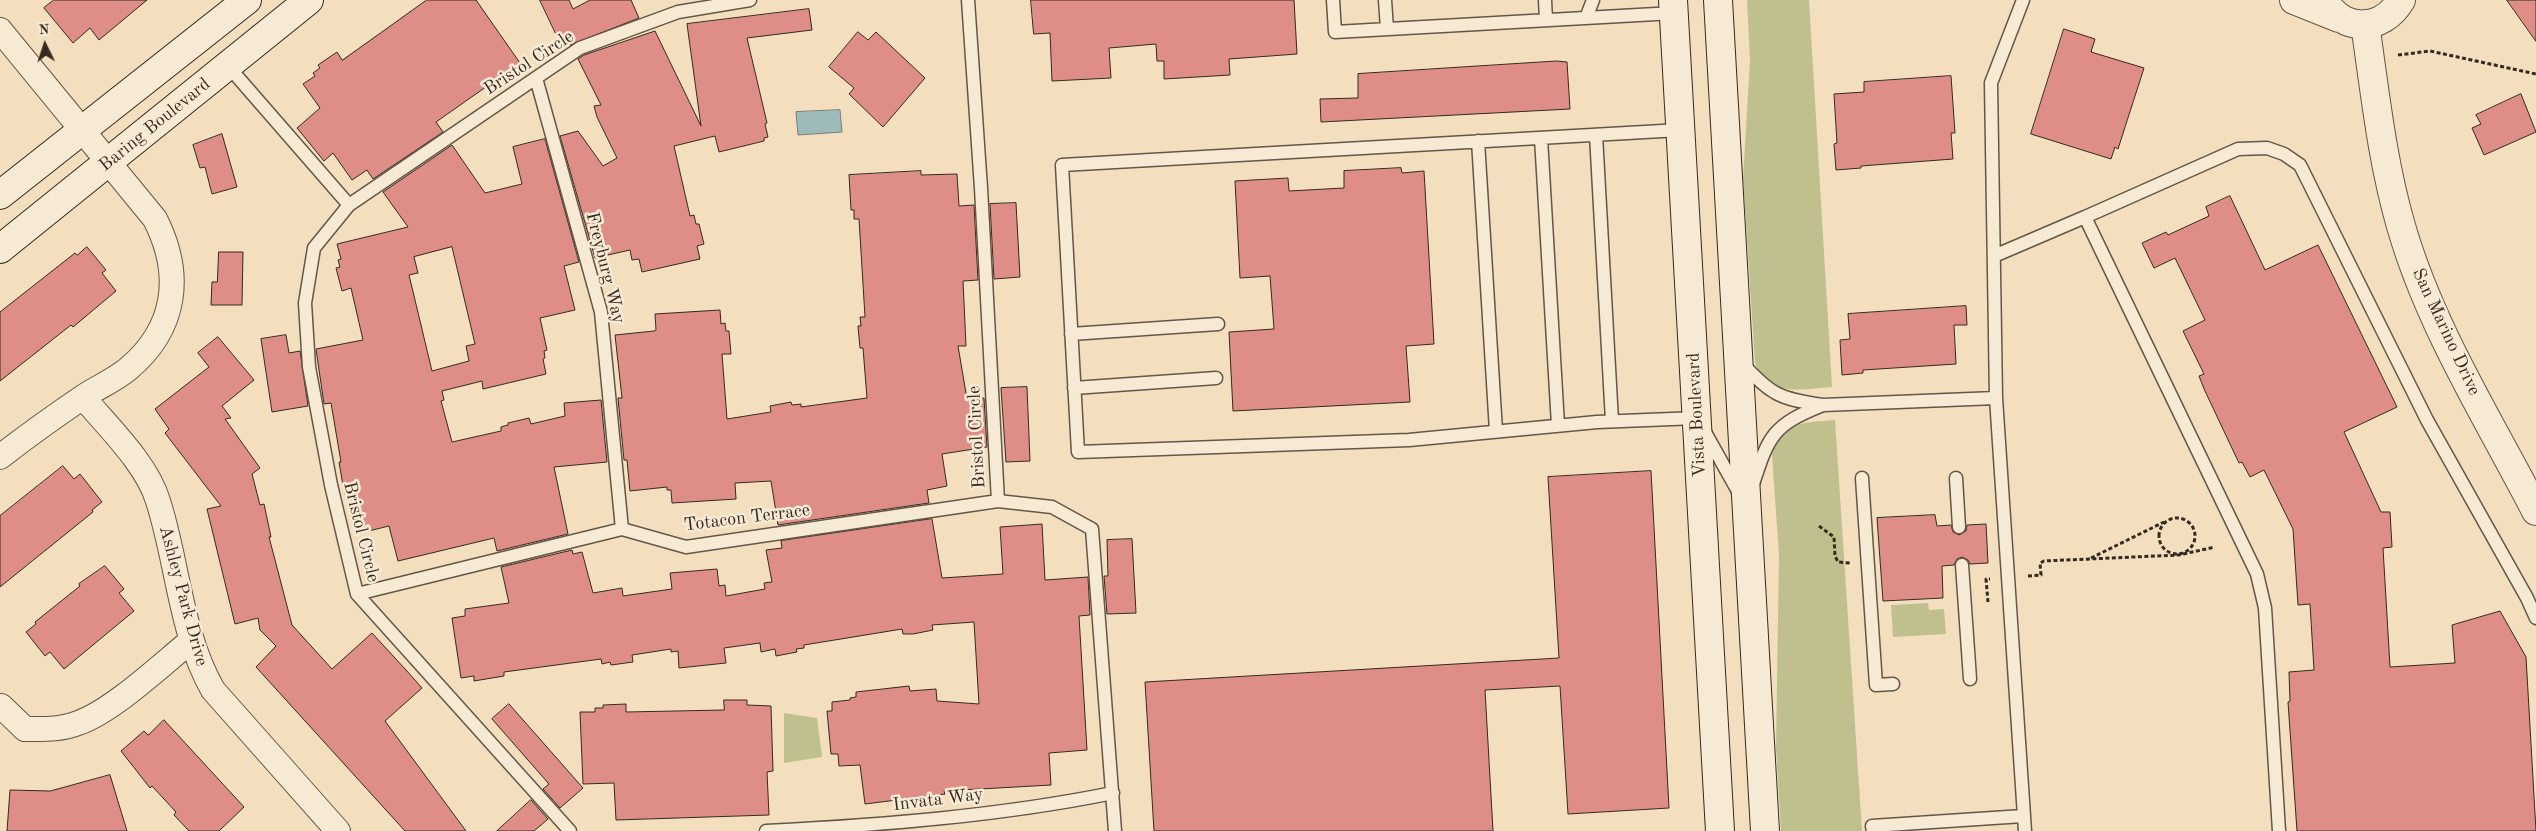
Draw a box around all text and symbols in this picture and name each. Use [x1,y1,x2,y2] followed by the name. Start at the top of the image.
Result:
[20,20,70,70] north arrow
[38,23,50,37] text: N
[480,26,578,100] street label: Bristol Circle
[95,74,215,176] street label: Baring Boulevard
[581,210,629,326] street label: Freyburg Way
[2407,265,2485,399] street label: San Marino Drive
[1683,352,1711,478] street label: Vista Boulevard
[964,385,990,489] street label: Bristol Circle
[338,479,384,585] street label: Bristol Circle
[683,500,811,536] street label: Totacon Terrace
[154,523,212,669] street label: Ashley Park Drive
[892,784,984,816] street label: Invata Way

